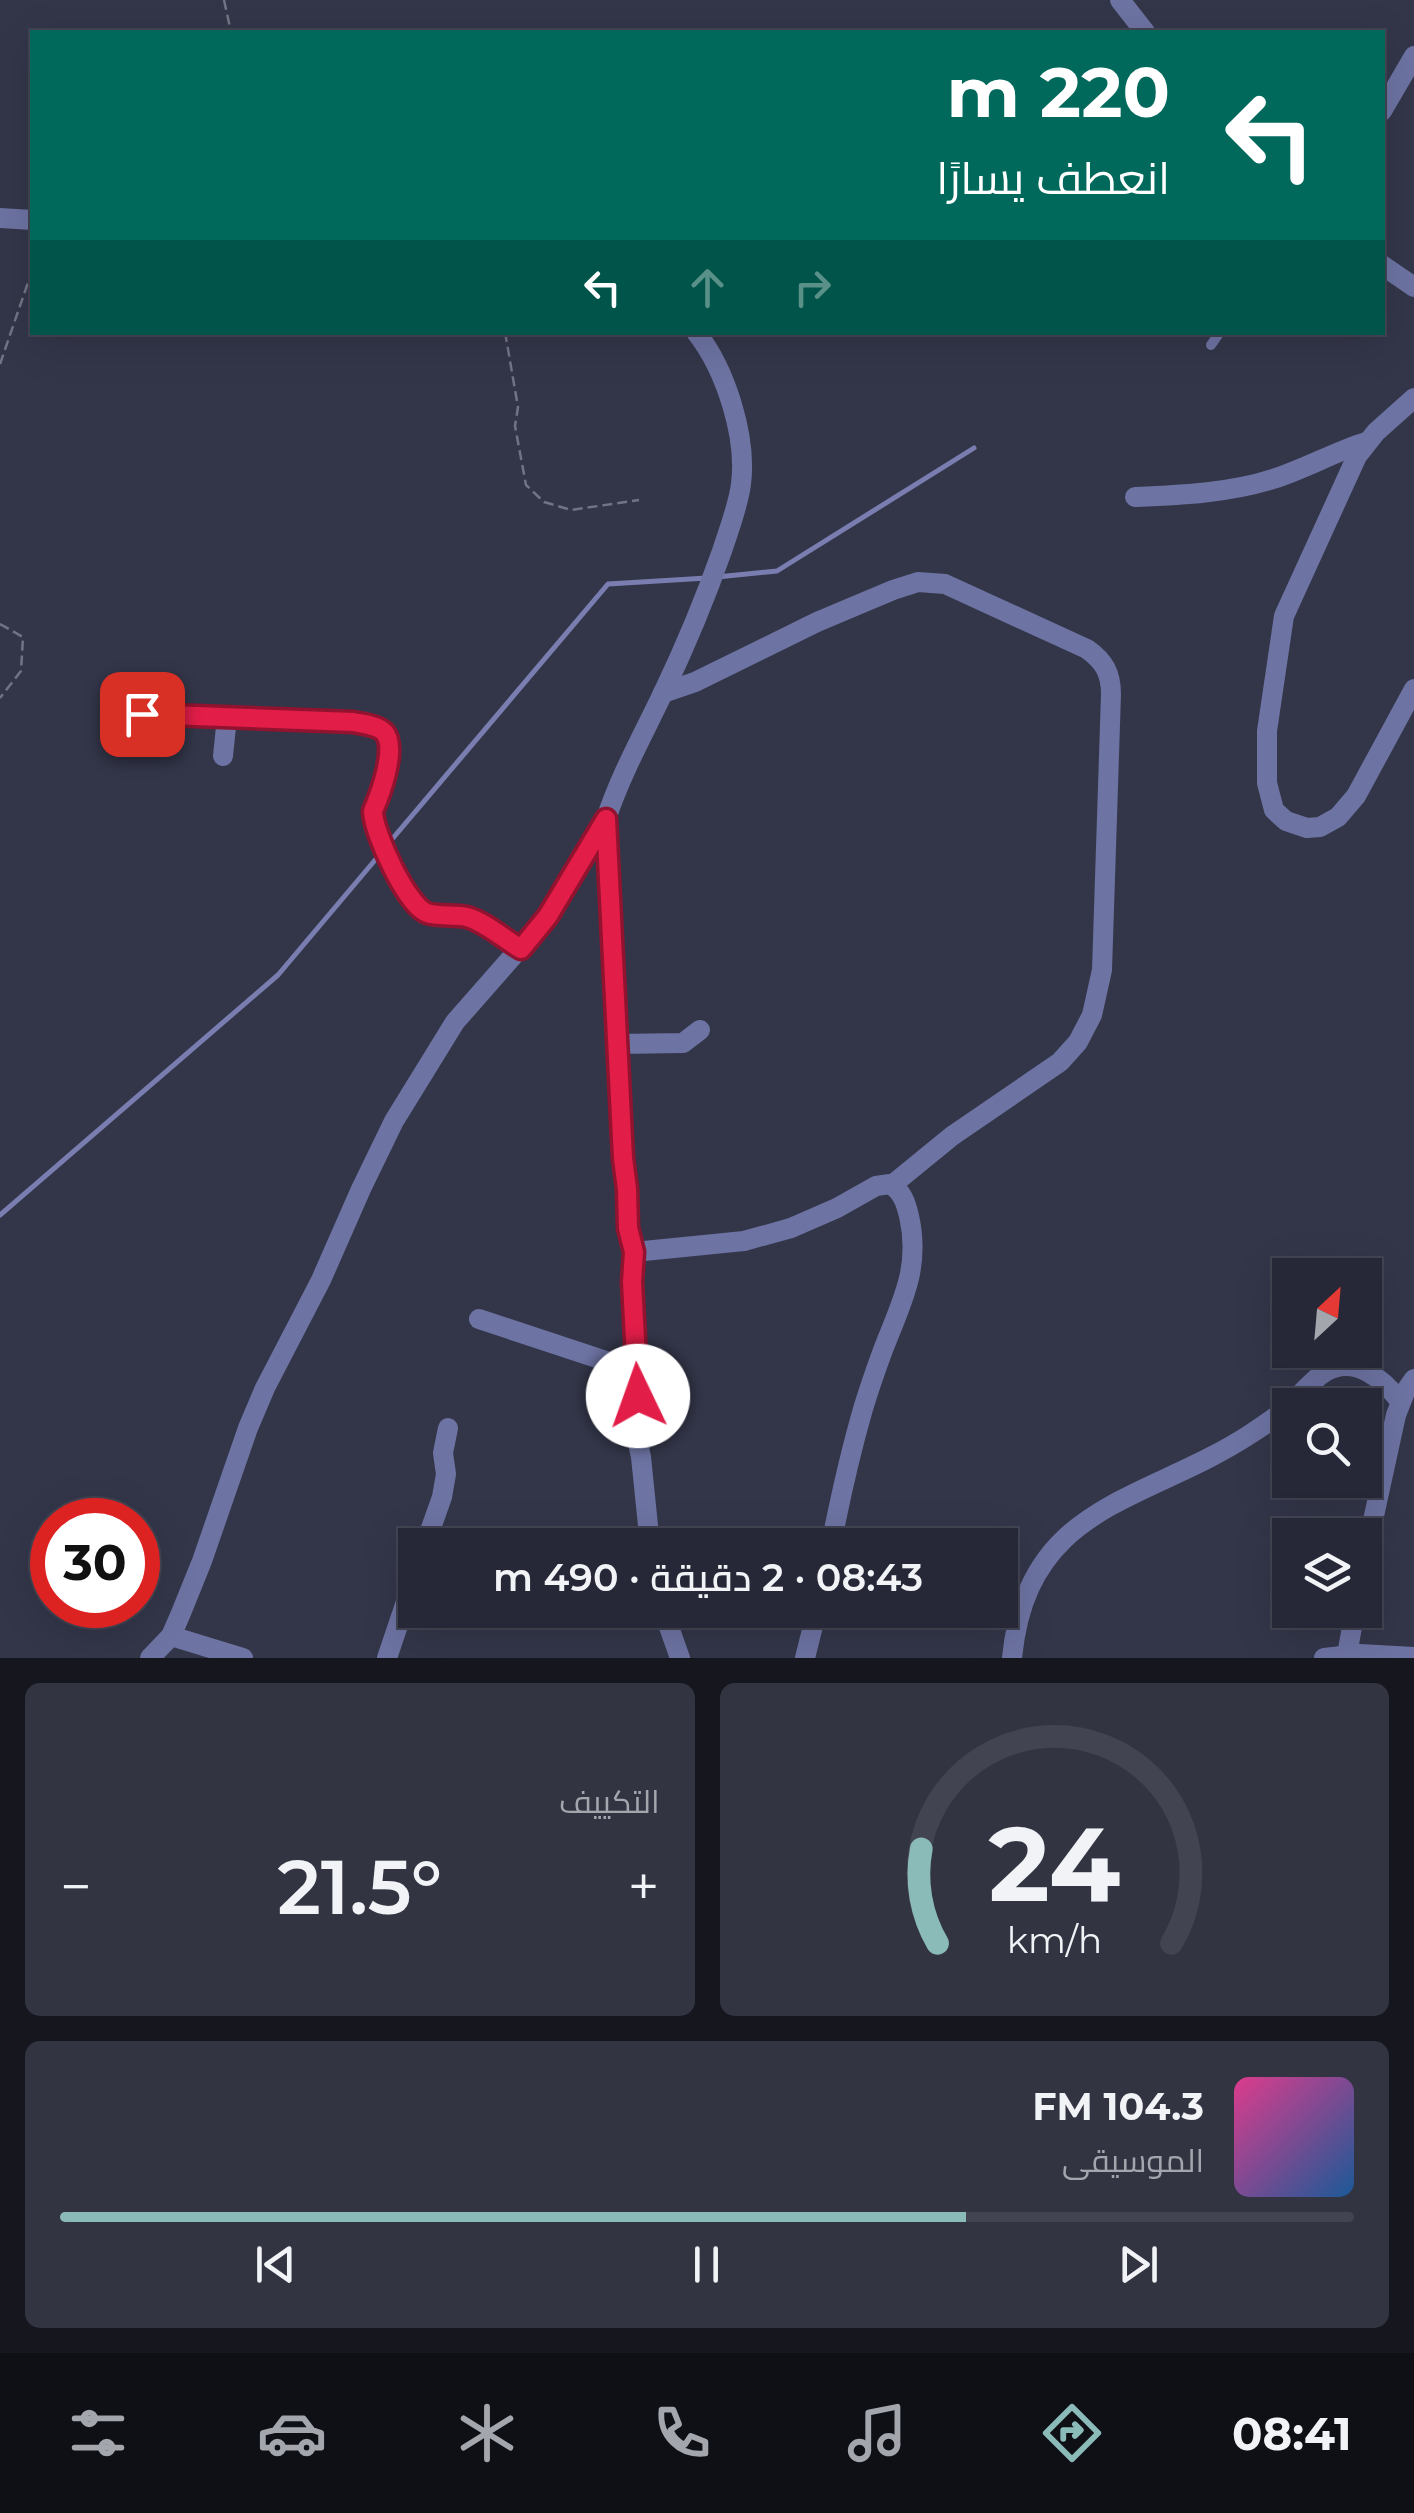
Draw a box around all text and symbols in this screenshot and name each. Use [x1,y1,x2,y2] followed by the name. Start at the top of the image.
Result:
[947,49,1170,135] text: 220 m
[1205,70,1335,200] icon: left
[936,150,1170,205] text: انعطف يسارًا
[575,260,630,315] icon: left
[680,260,735,315] icon: ahead
[785,260,840,315] icon: right
[100,672,185,757] pin
[115,687,170,742] icon: arrive
[1272,1258,1382,1368] north arrow
[1272,1258,1382,1628] map controls
[586,1344,690,1448] position arrow
[1272,1388,1382,1498] button: search
[30,1498,160,1628] speed limit sign: 30
[1272,1518,1382,1628] button: layers
[493,1554,923,1601] text: 08:43 · 2 دقيقة · 490 m
[559,1782,660,1821] text: التكييف
[988,1800,1120,1927] text: 24
[277,1841,442,1933] text: 21.5°
[60,1853,92,1920] text: −
[628,1853,659,1920] text: +
[1007,1918,1102,1962] text: km/h
[1032,2083,1204,2130] text: 104.3 FM
[1062,2141,1204,2180] text: الموسيقى
[248,2237,303,2292] icon: previous
[679,2237,734,2292] icon: pause
[1111,2237,1166,2292] icon: next
[63,2398,133,2468] icon: filters
[257,2398,327,2468] icon: car
[452,2398,522,2468] icon: climate
[647,2398,717,2468] icon: phone
[842,2398,912,2468] icon: music
[1037,2398,1107,2468] icon: directions
[1232,2406,1352,2461] text: 08:41

